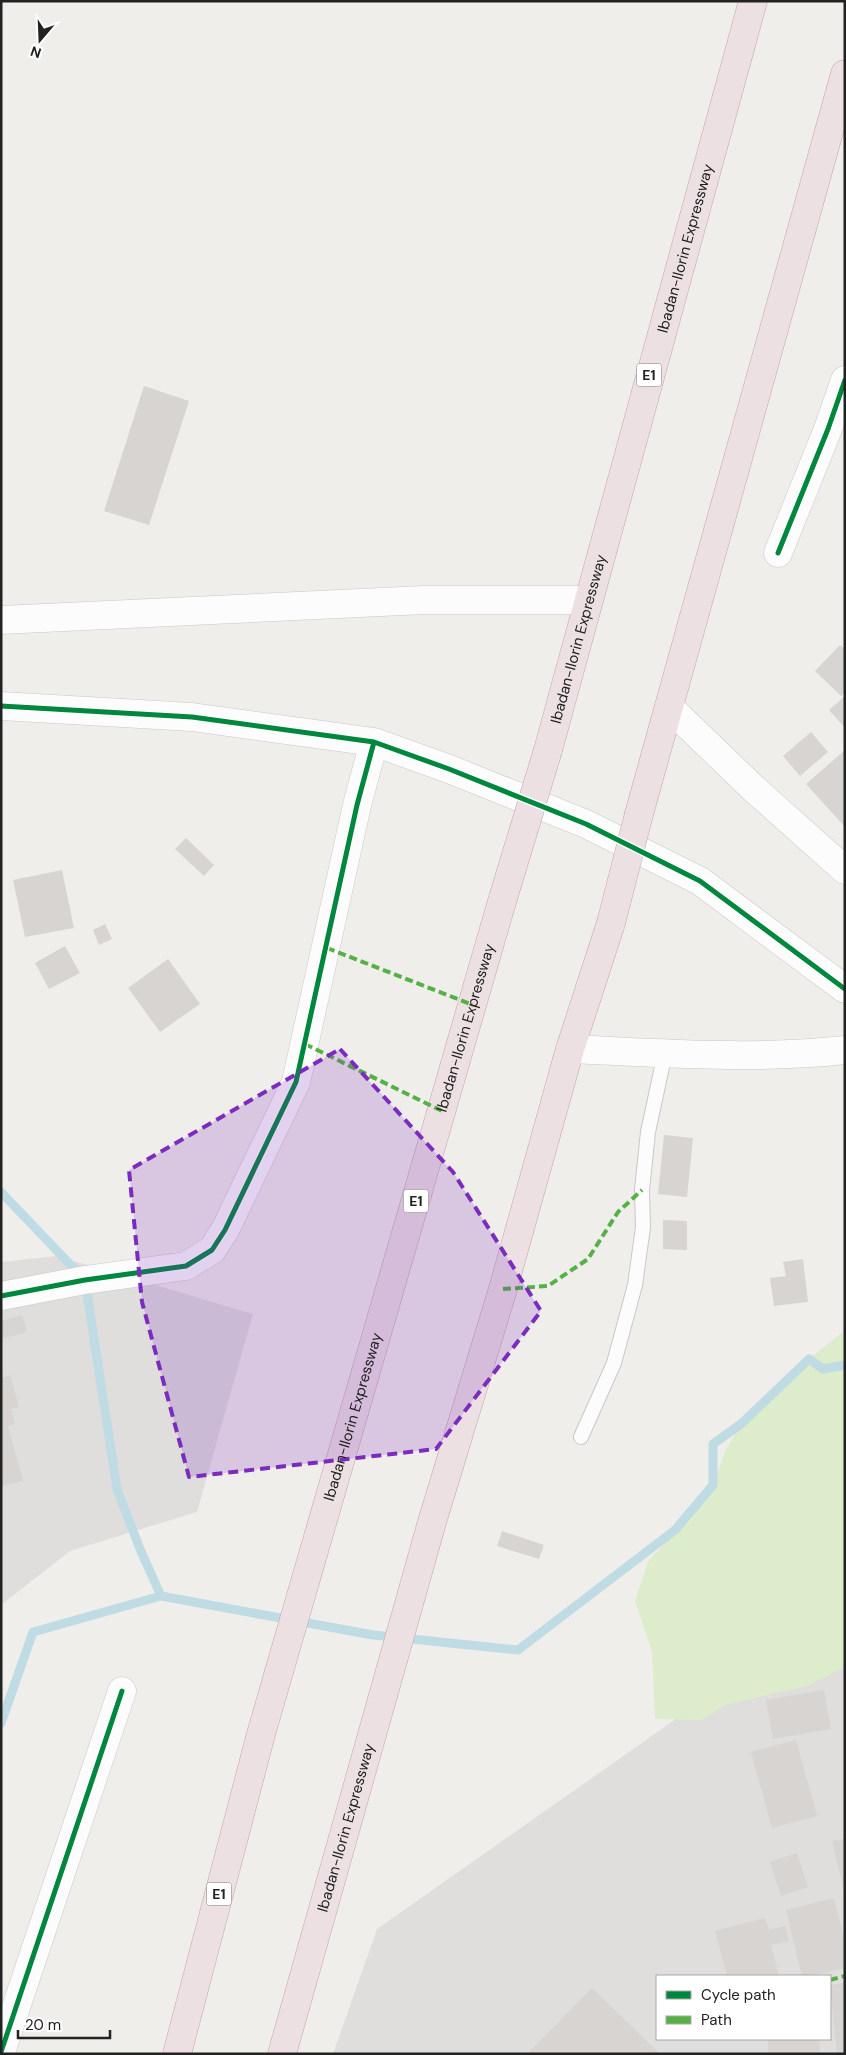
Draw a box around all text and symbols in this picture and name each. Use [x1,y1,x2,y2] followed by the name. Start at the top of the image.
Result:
[15,15,65,65] north arrow
[28,42,44,62] text: N
[653,161,718,335] street label: Ibadan-Ilorin Expressway
[636,364,662,386] road number: E1
[546,552,611,726] street label: Ibadan-Ilorin Expressway
[432,941,499,1114] street label: Ibadan-Ilorin Expressway
[404,1190,428,1212] road number: E1
[319,1330,387,1503] street label: Ibadan-Ilorin Expressway
[312,1741,379,1914] street label: Ibadan-Ilorin Expressway
[206,1882,232,1906] road number: E1
[656,1975,831,2040] legend
[701,1985,776,2005] text: Cycle path
[18,2008,110,2040] scale bar
[701,2010,732,2030] text: Path
[25,2015,61,2035] text: 20 m

